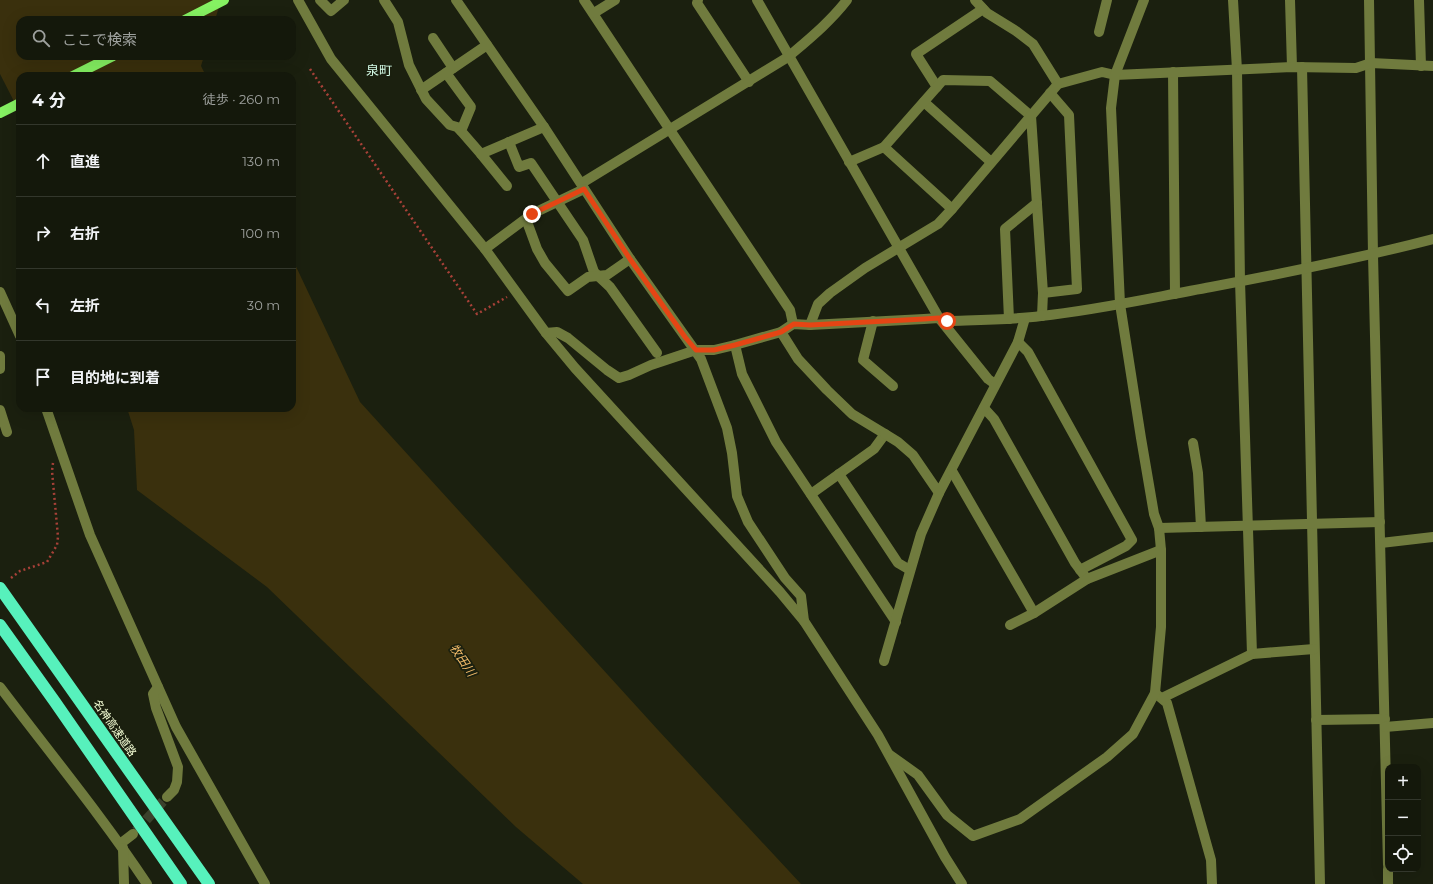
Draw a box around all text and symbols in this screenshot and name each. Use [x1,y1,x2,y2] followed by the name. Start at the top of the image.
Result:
[16,16,296,60] search box
[30,27,52,49] icon: search
[62,30,137,49] text: ここで検索
[366,62,392,78] district label: 泉町
[32,90,66,110] text: 4 分
[203,91,280,107] text: 徒歩 · 260 m
[32,150,54,172] icon: ahead
[70,152,100,171] text: 直進
[242,153,280,169] text: 130 m
[523,205,541,223] route end
[32,222,54,244] icon: right
[70,224,100,243] text: 右折
[241,225,280,241] text: 100 m
[32,294,54,316] icon: left
[70,296,100,315] text: 左折
[247,297,280,313] text: 30 m
[938,312,956,330] route start
[32,366,54,388] icon: arrive
[70,368,160,387] text: 目的地に到着
[447,641,480,681] water label: 牧田川
[90,697,140,759] street label: 名神高速道路
[1385,764,1421,872] map controls
[1385,764,1421,800] button: +
[1385,800,1421,836] button: −
[1385,836,1421,872] button: locate

